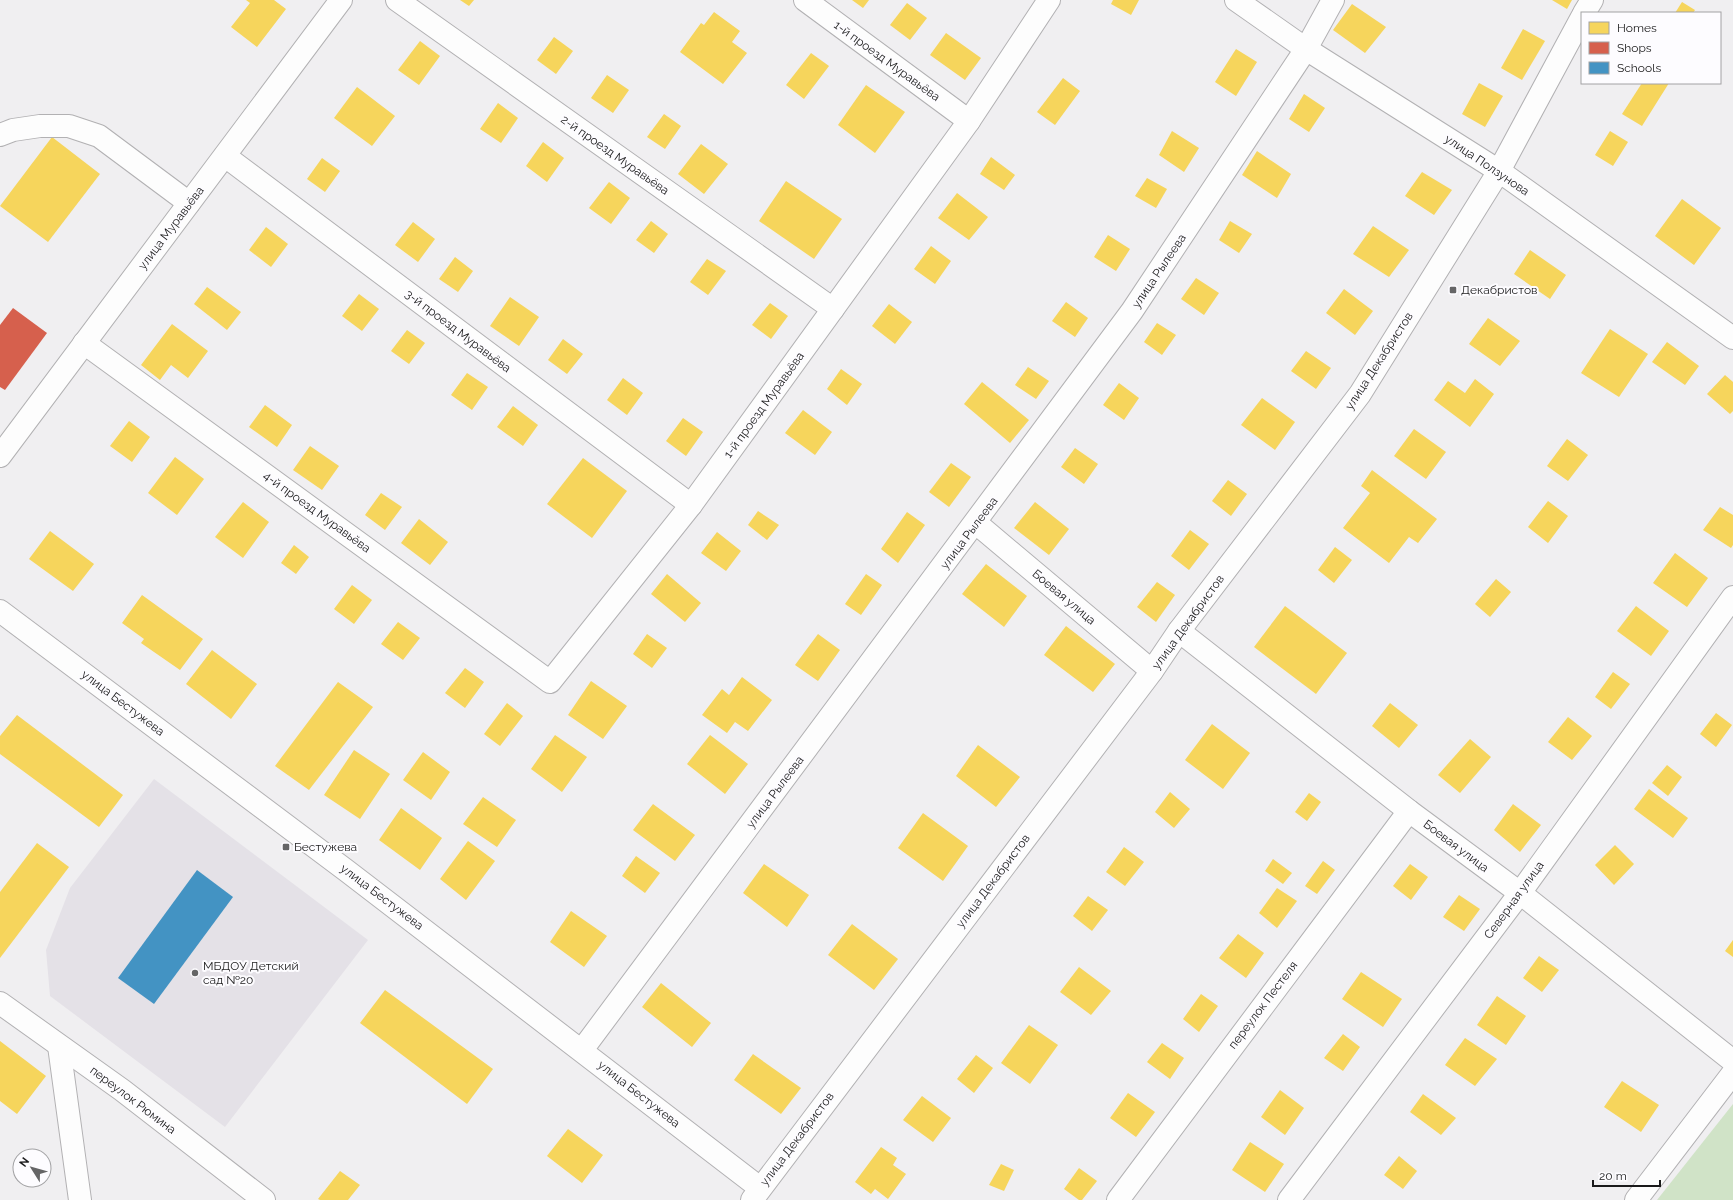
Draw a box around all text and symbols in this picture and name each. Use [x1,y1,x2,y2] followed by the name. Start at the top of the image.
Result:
[1581,12,1721,84] legend
[831,18,943,104] street label: 1-й проезд Муравьёва
[1617,21,1657,35] text: Homes
[1617,41,1652,55] text: Shops
[1617,61,1661,75] text: Schools
[558,112,672,198] street label: 2-й проезд Муравьёва
[1442,132,1532,198] street label: улица Ползунова
[135,184,207,272] street label: улица Муравьёва
[1129,231,1189,311] street label: улица Рылеева
[1461,283,1538,297] place label: Декабристов
[1448,285,1458,295] marker: Декабристов
[402,287,514,375] street label: 3-й проезд Муравьёва
[1342,310,1416,412] street label: улица Декабристов
[721,349,807,461] street label: 1-й проезд Муравьёва
[261,468,373,556] street label: 4-й проезд Муравьёва
[937,494,1001,572] street label: улица Рылеева
[1030,567,1098,627] street label: Боевая улица
[1149,572,1227,672] street label: улица Декабристов
[79,667,167,739] street label: улица Бестужева
[743,753,807,831] street label: улица Рылеева
[1421,817,1491,875] street label: Боевая улица
[953,831,1033,931] street label: улица Декабристов
[294,840,357,854] place label: Бестужева
[281,842,291,852] marker: Бестужева
[1481,858,1547,942] street label: Северная улица
[338,861,426,933] street label: улица Бестужева
[1226,958,1300,1052] street label: переулок Пестеля
[203,959,299,987] place label: МБДОУ Детский сад №20
[190,968,200,978] marker: МБДОУ Детский сад №20
[595,1058,683,1130] street label: улица Бестужева
[87,1063,179,1137] street label: переулок Рюмина
[757,1089,837,1189] street label: улица Декабристов
[12,1148,52,1188] north arrow
[17,1155,32,1170] text: N
[1593,1162,1660,1188] scale bar
[1599,1169,1627,1183] text: 20 m

